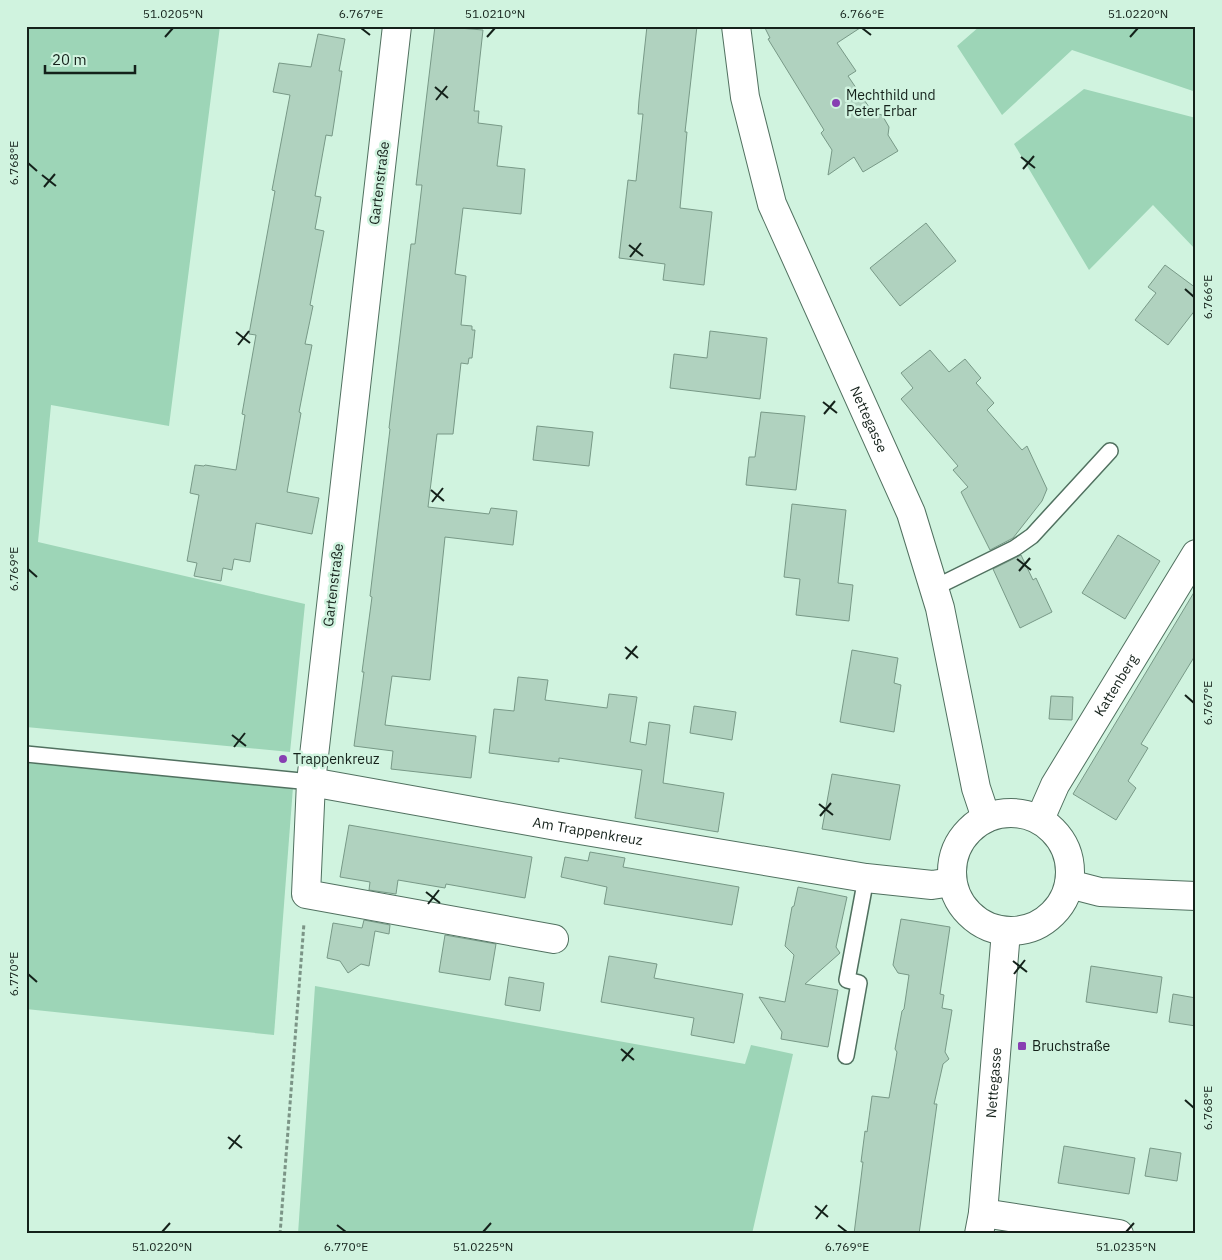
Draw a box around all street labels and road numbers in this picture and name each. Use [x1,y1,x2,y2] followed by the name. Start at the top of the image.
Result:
[365,140,393,226] street label: Gartenstraße
[846,383,892,456] street label: Nettegasse
[319,542,347,628] street label: Gartenstraße
[1090,650,1142,720] street label: Kattenberg
[531,813,644,849] street label: Am Trappenkreuz
[982,1046,1006,1119] street label: Nettegasse

